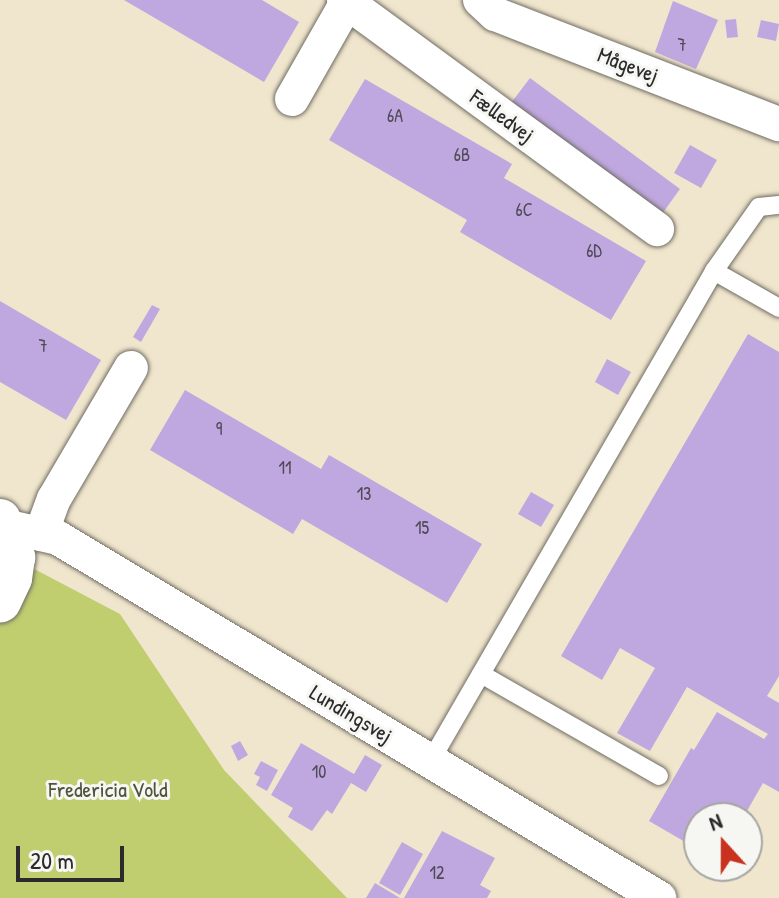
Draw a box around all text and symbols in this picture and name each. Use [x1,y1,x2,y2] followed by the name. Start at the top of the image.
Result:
[678,34,686,56] house number: 7
[594,41,662,89] street label: Mågevej
[465,84,539,148] street label: Fælledvej
[387,105,403,127] house number: 6A
[454,144,470,166] house number: 6B
[515,199,533,221] house number: 6C
[586,240,602,262] house number: 6D
[39,335,47,357] house number: 7
[216,418,222,440] house number: 9
[278,457,292,479] house number: 11
[357,483,371,505] house number: 13
[415,517,429,539] house number: 15
[305,679,397,749] street label: Lundingsvej
[312,761,326,783] house number: 10
[48,777,168,803] park label: Fredericia Vold
[683,802,763,882] north arrow
[704,805,726,838] text: N
[20,830,128,880] scale bar
[30,844,74,876] text: 20 m
[430,862,444,884] house number: 12

